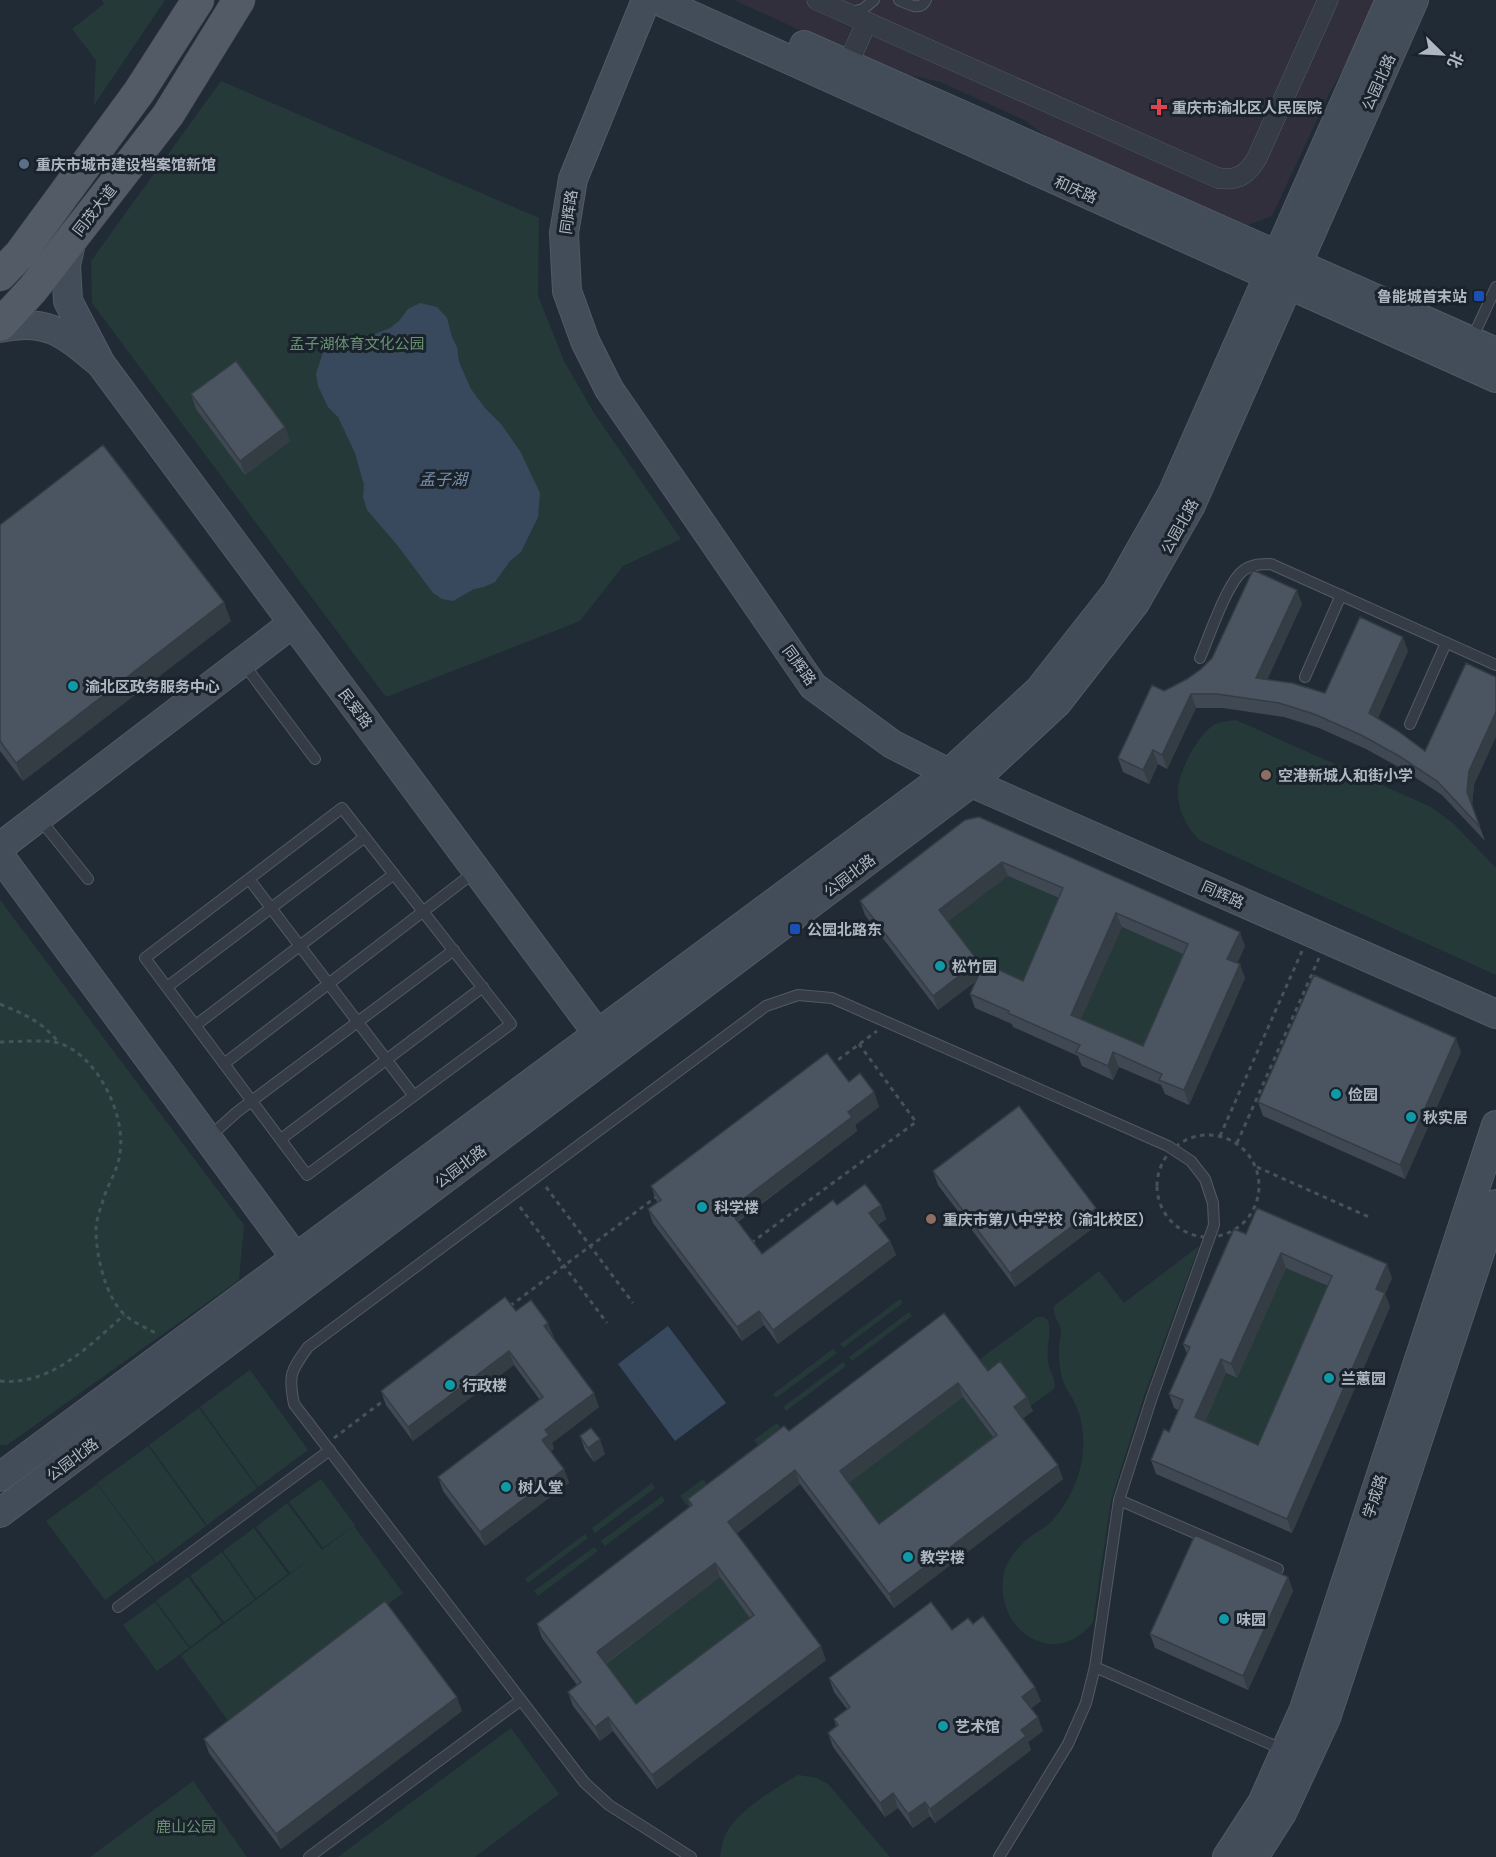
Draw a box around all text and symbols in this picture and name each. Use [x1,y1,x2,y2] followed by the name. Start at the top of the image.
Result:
[1412,24,1472,84] north arrow
[1444,49,1468,71] text: 北
[1358,51,1398,113] street label: 公园北路
[1150,98,1168,116] marker: 重庆市渝北区人民医院
[1172,98,1322,116] place label: 重庆市渝北区人民医院
[36,155,216,173] place label: 重庆市城市建设档案馆新馆
[17,157,31,171] marker: 重庆市城市建设档案馆新馆
[1052,172,1100,206] street label: 和庆路
[68,181,120,239] street label: 同茂大道
[556,188,580,236] street label: 同辉路
[1377,287,1467,305] place label: 鲁能城首末站
[1472,289,1486,303] marker: 鲁能城首末站
[289,334,425,352] park label: 孟子湖体育文化公园
[419,469,470,488] water label: 孟子湖
[1157,495,1201,557] street label: 公园北路
[779,642,821,688] street label: 同辉路
[85,677,220,695] place label: 渝北区政务服务中心
[66,679,80,693] marker: 渝北区政务服务中心
[335,685,377,731] street label: 民爱路
[1278,766,1413,784] place label: 空港新城人和街小学
[1259,768,1273,782] marker: 空港新城人和街小学
[820,850,878,900] street label: 公园北路
[1199,877,1247,911] street label: 同辉路
[807,920,882,938] place label: 公园北路东
[788,922,802,936] marker: 公园北路东
[952,957,997,975] place label: 松竹园
[933,959,947,973] marker: 松竹园
[1348,1085,1378,1103] place label: 俭园
[1329,1087,1343,1101] marker: 俭园
[1423,1108,1468,1126] place label: 秋实居
[1404,1110,1418,1124] marker: 秋实居
[431,1141,489,1191] street label: 公园北路
[714,1198,759,1216] place label: 科学楼
[695,1200,709,1214] marker: 科学楼
[943,1210,1153,1228] place label: 重庆市第八中学校（渝北校区）
[924,1212,938,1226] marker: 重庆市第八中学校（渝北校区）
[1341,1369,1386,1387] place label: 兰蕙园
[1322,1371,1336,1385] marker: 兰蕙园
[462,1376,507,1394] place label: 行政楼
[443,1378,457,1392] marker: 行政楼
[43,1434,101,1484] street label: 公园北路
[1358,1472,1390,1520] street label: 学成路
[518,1478,563,1496] place label: 树人堂
[499,1480,513,1494] marker: 树人堂
[920,1548,965,1566] place label: 教学楼
[901,1550,915,1564] marker: 教学楼
[1236,1610,1266,1628] place label: 味园
[1217,1612,1231,1626] marker: 味园
[955,1717,1000,1735] place label: 艺术馆
[936,1719,950,1733] marker: 艺术馆
[156,1817,216,1835] park label: 鹿山公园

